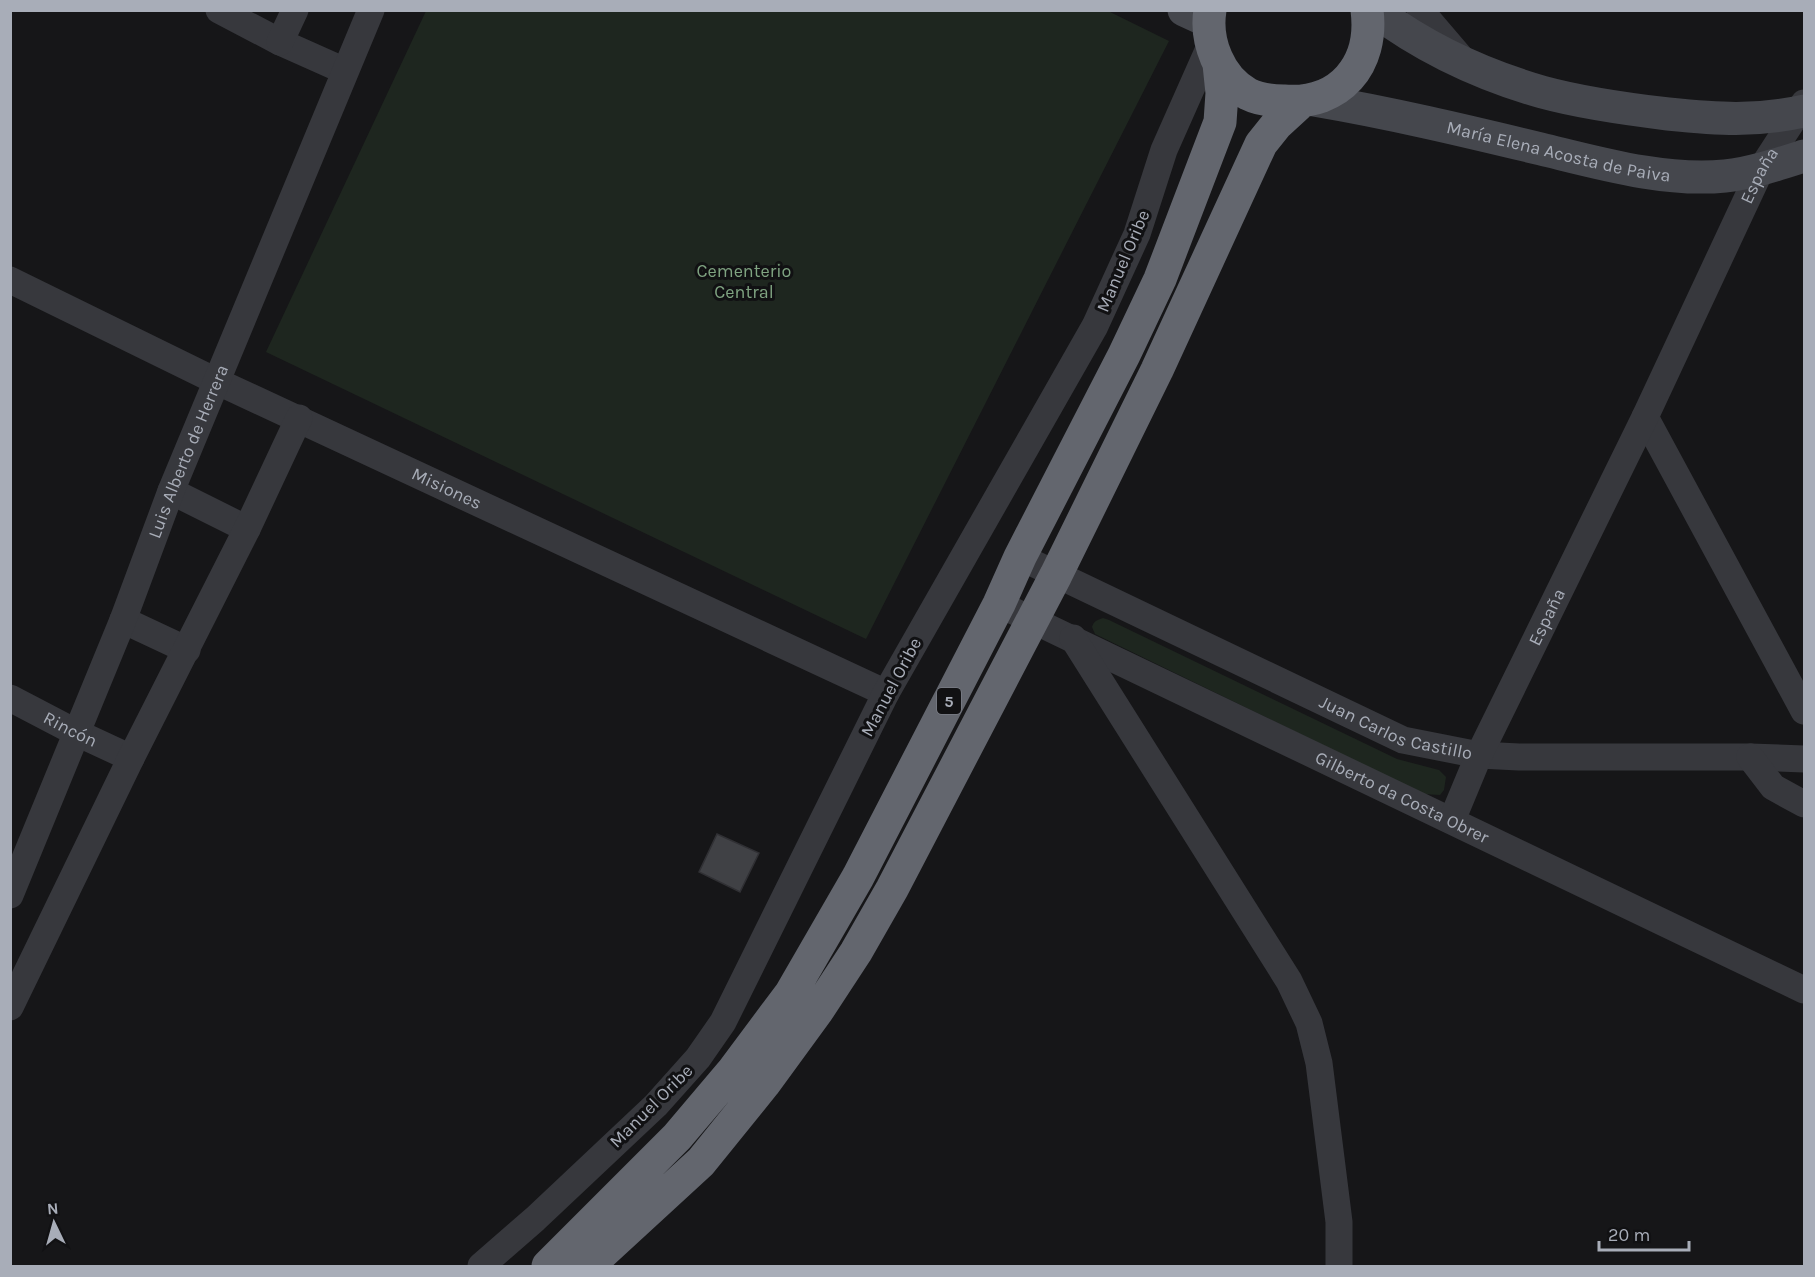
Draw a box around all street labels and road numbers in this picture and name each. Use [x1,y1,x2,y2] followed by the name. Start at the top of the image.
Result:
[1444,116,1672,187] street label: María Elena Acosta de Paiva
[1735,143,1783,207] street label: España
[1092,207,1154,315] street label: Manuel Oribe
[143,361,233,541] street label: Luis Alberto de Herrera
[408,463,485,514] street label: Misiones
[1523,585,1570,649] street label: España
[856,634,926,740] street label: Manuel Oribe
[937,688,961,714] road number: 5
[1316,691,1474,764] street label: Juan Carlos Castillo
[40,706,101,752] street label: Rincón
[1312,746,1493,849] street label: Gilberto da Costa Obrer
[605,1060,697,1152] street label: Manuel Oribe

